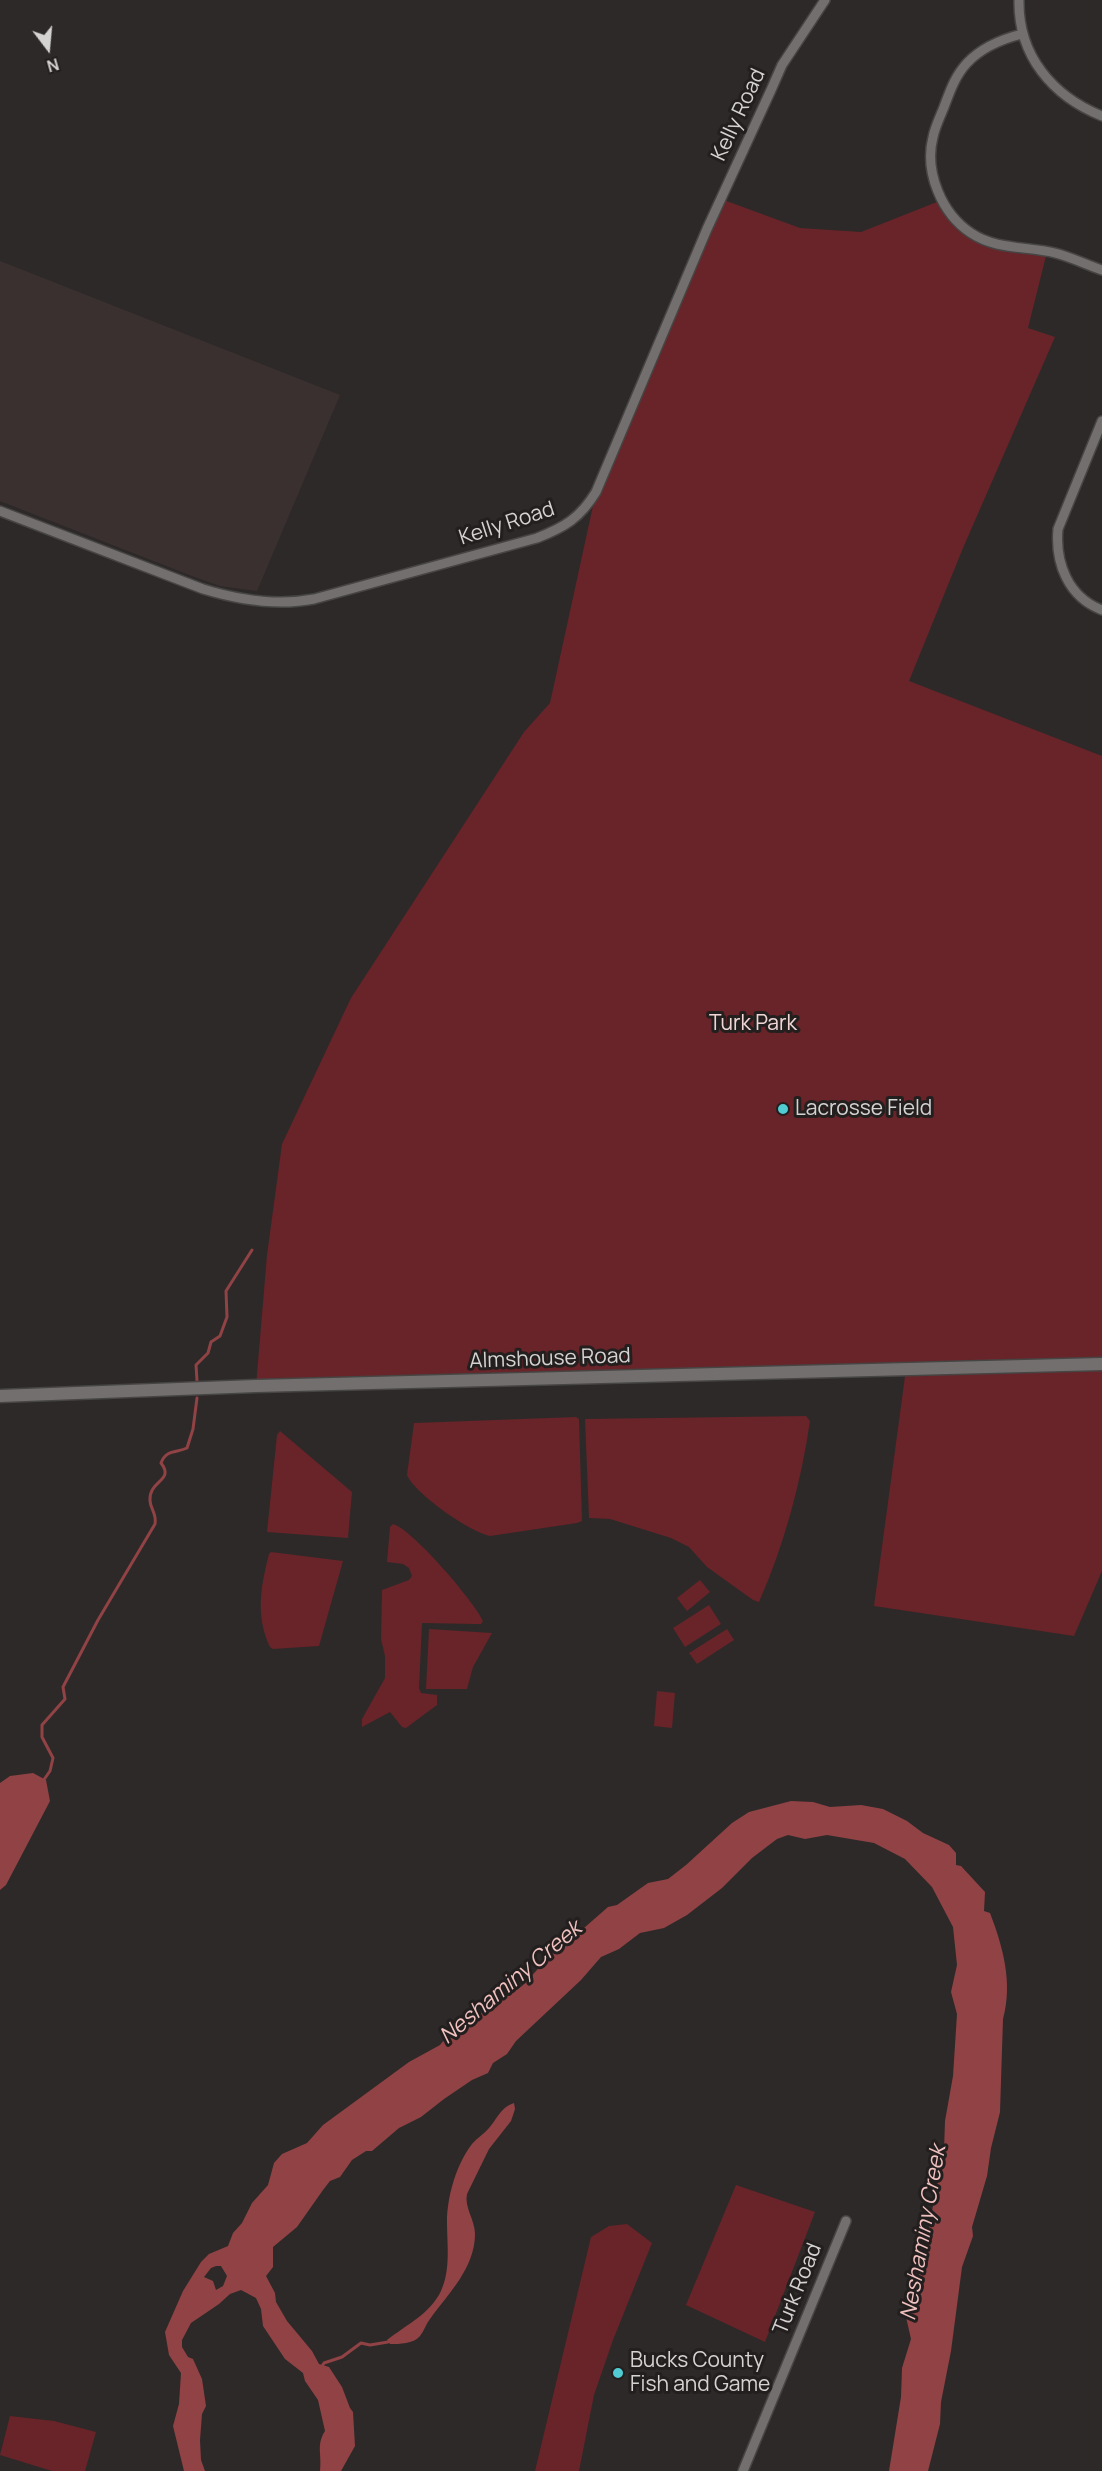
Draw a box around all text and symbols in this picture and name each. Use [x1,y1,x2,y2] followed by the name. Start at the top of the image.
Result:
[18,18,78,78] north arrow
[44,53,62,77] text: N
[707,65,771,165] street label: Kelly Road
[456,497,558,551] street label: Kelly Road
[709,1011,797,1037] park label: Turk Park
[795,1096,932,1122] place label: Lacrosse Field
[776,1102,790,1116] marker: Lacrosse Field
[469,1344,631,1374] street label: Almshouse Road
[435,1916,587,2050] water label: Neshaminy Creek
[896,2143,952,2323] water label: Neshaminy Creek
[768,2240,828,2338] street label: Turk Road
[630,2348,770,2398] place label: Bucks County Fish and Game
[611,2366,625,2380] marker: Bucks County Fish and Game

